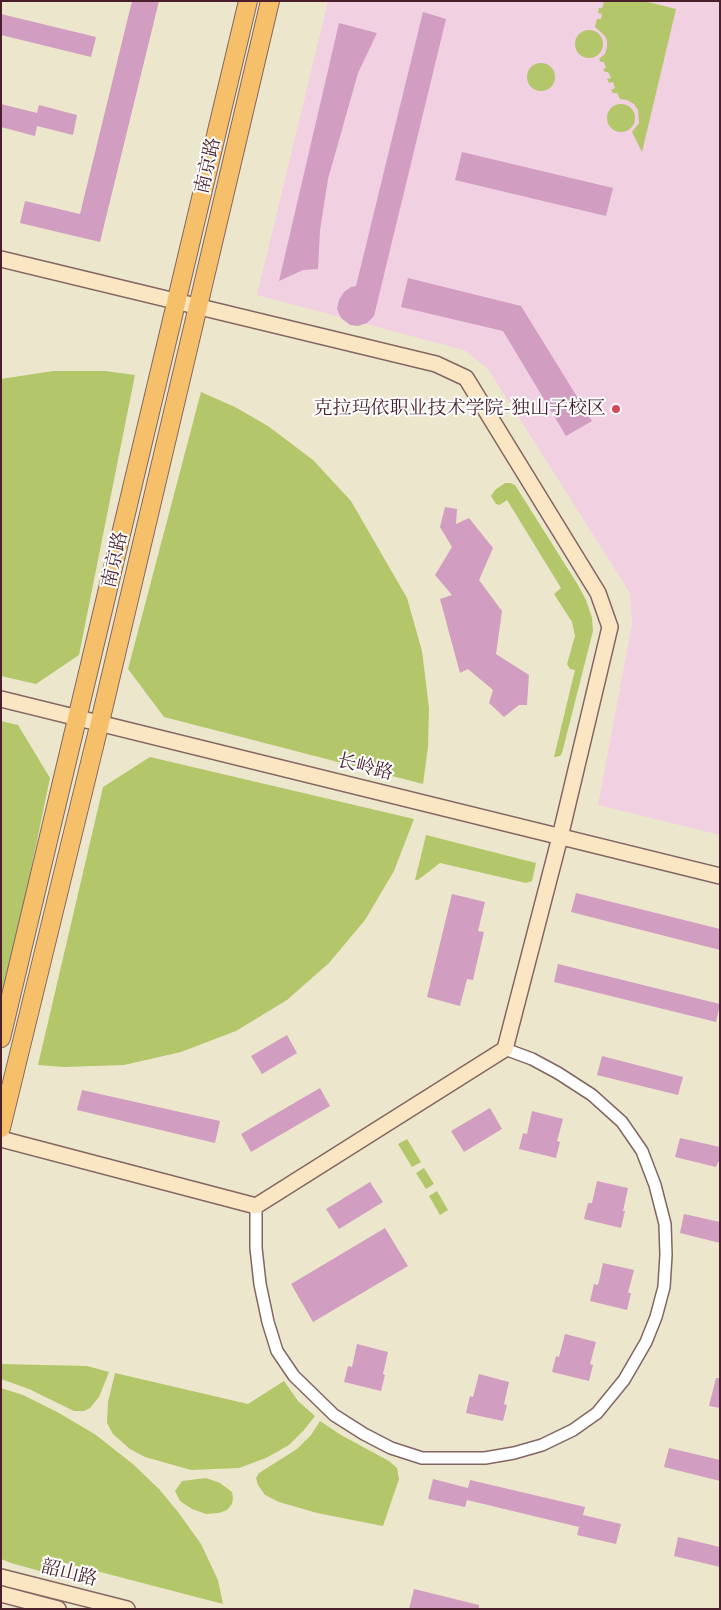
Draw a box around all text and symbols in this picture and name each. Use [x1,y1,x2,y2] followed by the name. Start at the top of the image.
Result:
[191,136,227,196] street label: 南京路
[313,398,606,420] place label: 克拉玛依职业技术学院-独山子校区
[610,403,622,415] marker: 克拉玛依职业技术学院-独山子校区
[98,530,134,590] street label: 南京路
[335,750,395,786] street label: 长岭路
[39,1556,99,1592] street label: 韶山路

